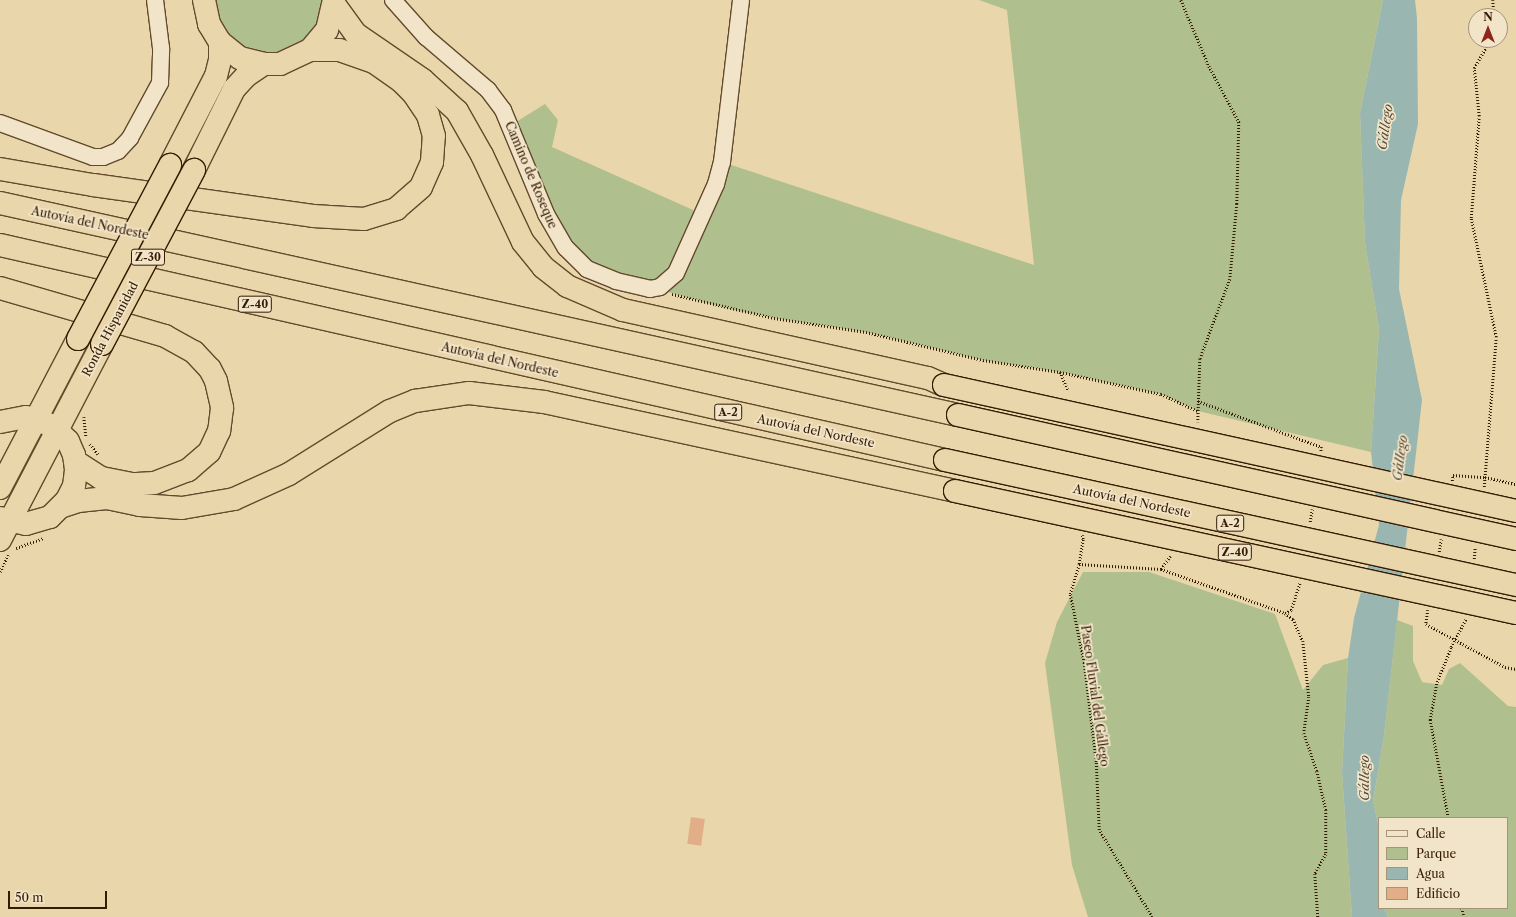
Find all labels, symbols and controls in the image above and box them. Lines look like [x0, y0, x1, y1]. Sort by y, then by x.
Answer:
north arrow [1468, 8, 1508, 48]
text: N [1483, 10, 1493, 24]
water label: Gállego [1374, 103, 1396, 151]
street label: Camino de Roseque [502, 119, 560, 231]
street label: Autovía del Nordeste [30, 204, 150, 242]
road number: Z-30 [130, 248, 166, 266]
street label: Ronda Hispanidad [79, 279, 141, 379]
road number: Z-40 [237, 295, 273, 313]
street label: Autovía del Nordeste [440, 340, 560, 380]
road number: A-2 [714, 403, 742, 421]
street label: Autovía del Nordeste [756, 412, 876, 450]
water label: Gállego [1389, 434, 1411, 482]
street label: Autovía del Nordeste [1072, 482, 1192, 520]
road number: A-2 [1216, 514, 1244, 532]
road number: Z-40 [1217, 543, 1253, 561]
street label: Paseo Fluvial del Gállego [1078, 624, 1112, 768]
water label: Gállego [1356, 755, 1372, 801]
legend [1378, 817, 1508, 909]
text: Calle [1416, 826, 1445, 841]
text: Parque [1416, 846, 1456, 861]
text: Agua [1416, 866, 1445, 881]
scale bar [10, 883, 109, 909]
text: Edificio [1416, 886, 1460, 901]
text: 50 m [15, 890, 44, 905]

